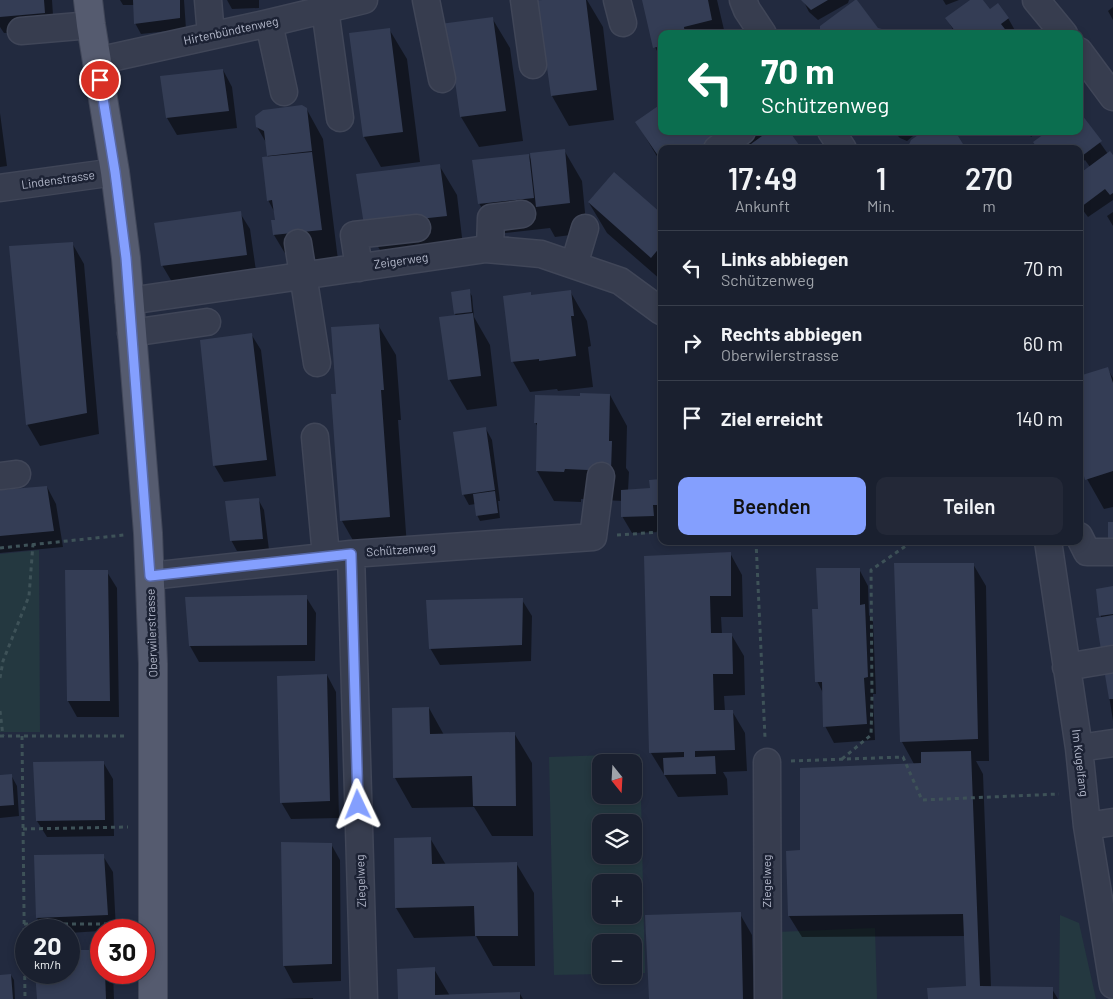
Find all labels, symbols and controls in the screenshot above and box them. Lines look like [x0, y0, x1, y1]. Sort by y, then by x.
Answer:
street label: Hirtenbündtenweg [182, 13, 280, 47]
text: 70 m [761, 49, 835, 91]
icon: left [678, 50, 743, 115]
pin [79, 59, 121, 101]
icon: arrive [86, 66, 114, 94]
text: Schützenweg [761, 91, 889, 117]
text: 17:49 [728, 160, 797, 196]
text: 1 [876, 160, 886, 196]
text: 270 [965, 160, 1013, 196]
street label: Lindenstrasse [20, 167, 95, 191]
text: Ankunft [735, 196, 790, 215]
text: Min. [867, 196, 895, 215]
text: m [982, 196, 996, 215]
text: Links abbiegen [721, 247, 848, 270]
street label: Zeigerweg [373, 249, 429, 271]
icon: left [678, 254, 706, 282]
text: 70 m [1024, 257, 1063, 280]
text: Schützenweg [721, 270, 814, 289]
text: Rechts abbiegen [721, 322, 862, 345]
icon: right [678, 329, 706, 357]
text: 60 m [1023, 332, 1063, 355]
text: Oberwilerstrasse [721, 345, 839, 364]
icon: arrive [678, 404, 706, 432]
text: Ziel erreicht [721, 407, 823, 430]
text: 140 m [1016, 407, 1063, 430]
button: Beenden [678, 477, 866, 535]
button: Teilen [876, 477, 1063, 535]
street label: Schützenweg [366, 540, 436, 558]
street label: Oberwilerstrasse [142, 589, 160, 678]
street label: Im Kugelfang [1070, 728, 1092, 797]
north arrow [592, 754, 642, 804]
map controls [592, 754, 642, 984]
position arrow [331, 778, 383, 830]
button: layers [592, 814, 642, 864]
street label: Ziegelweg [352, 854, 368, 908]
street label: Ziegelweg [759, 855, 773, 907]
button: + [592, 874, 642, 924]
speed limit sign: 30 [90, 919, 155, 984]
text: 20 [33, 930, 62, 960]
button: − [592, 934, 642, 984]
text: km/h [34, 957, 61, 971]

